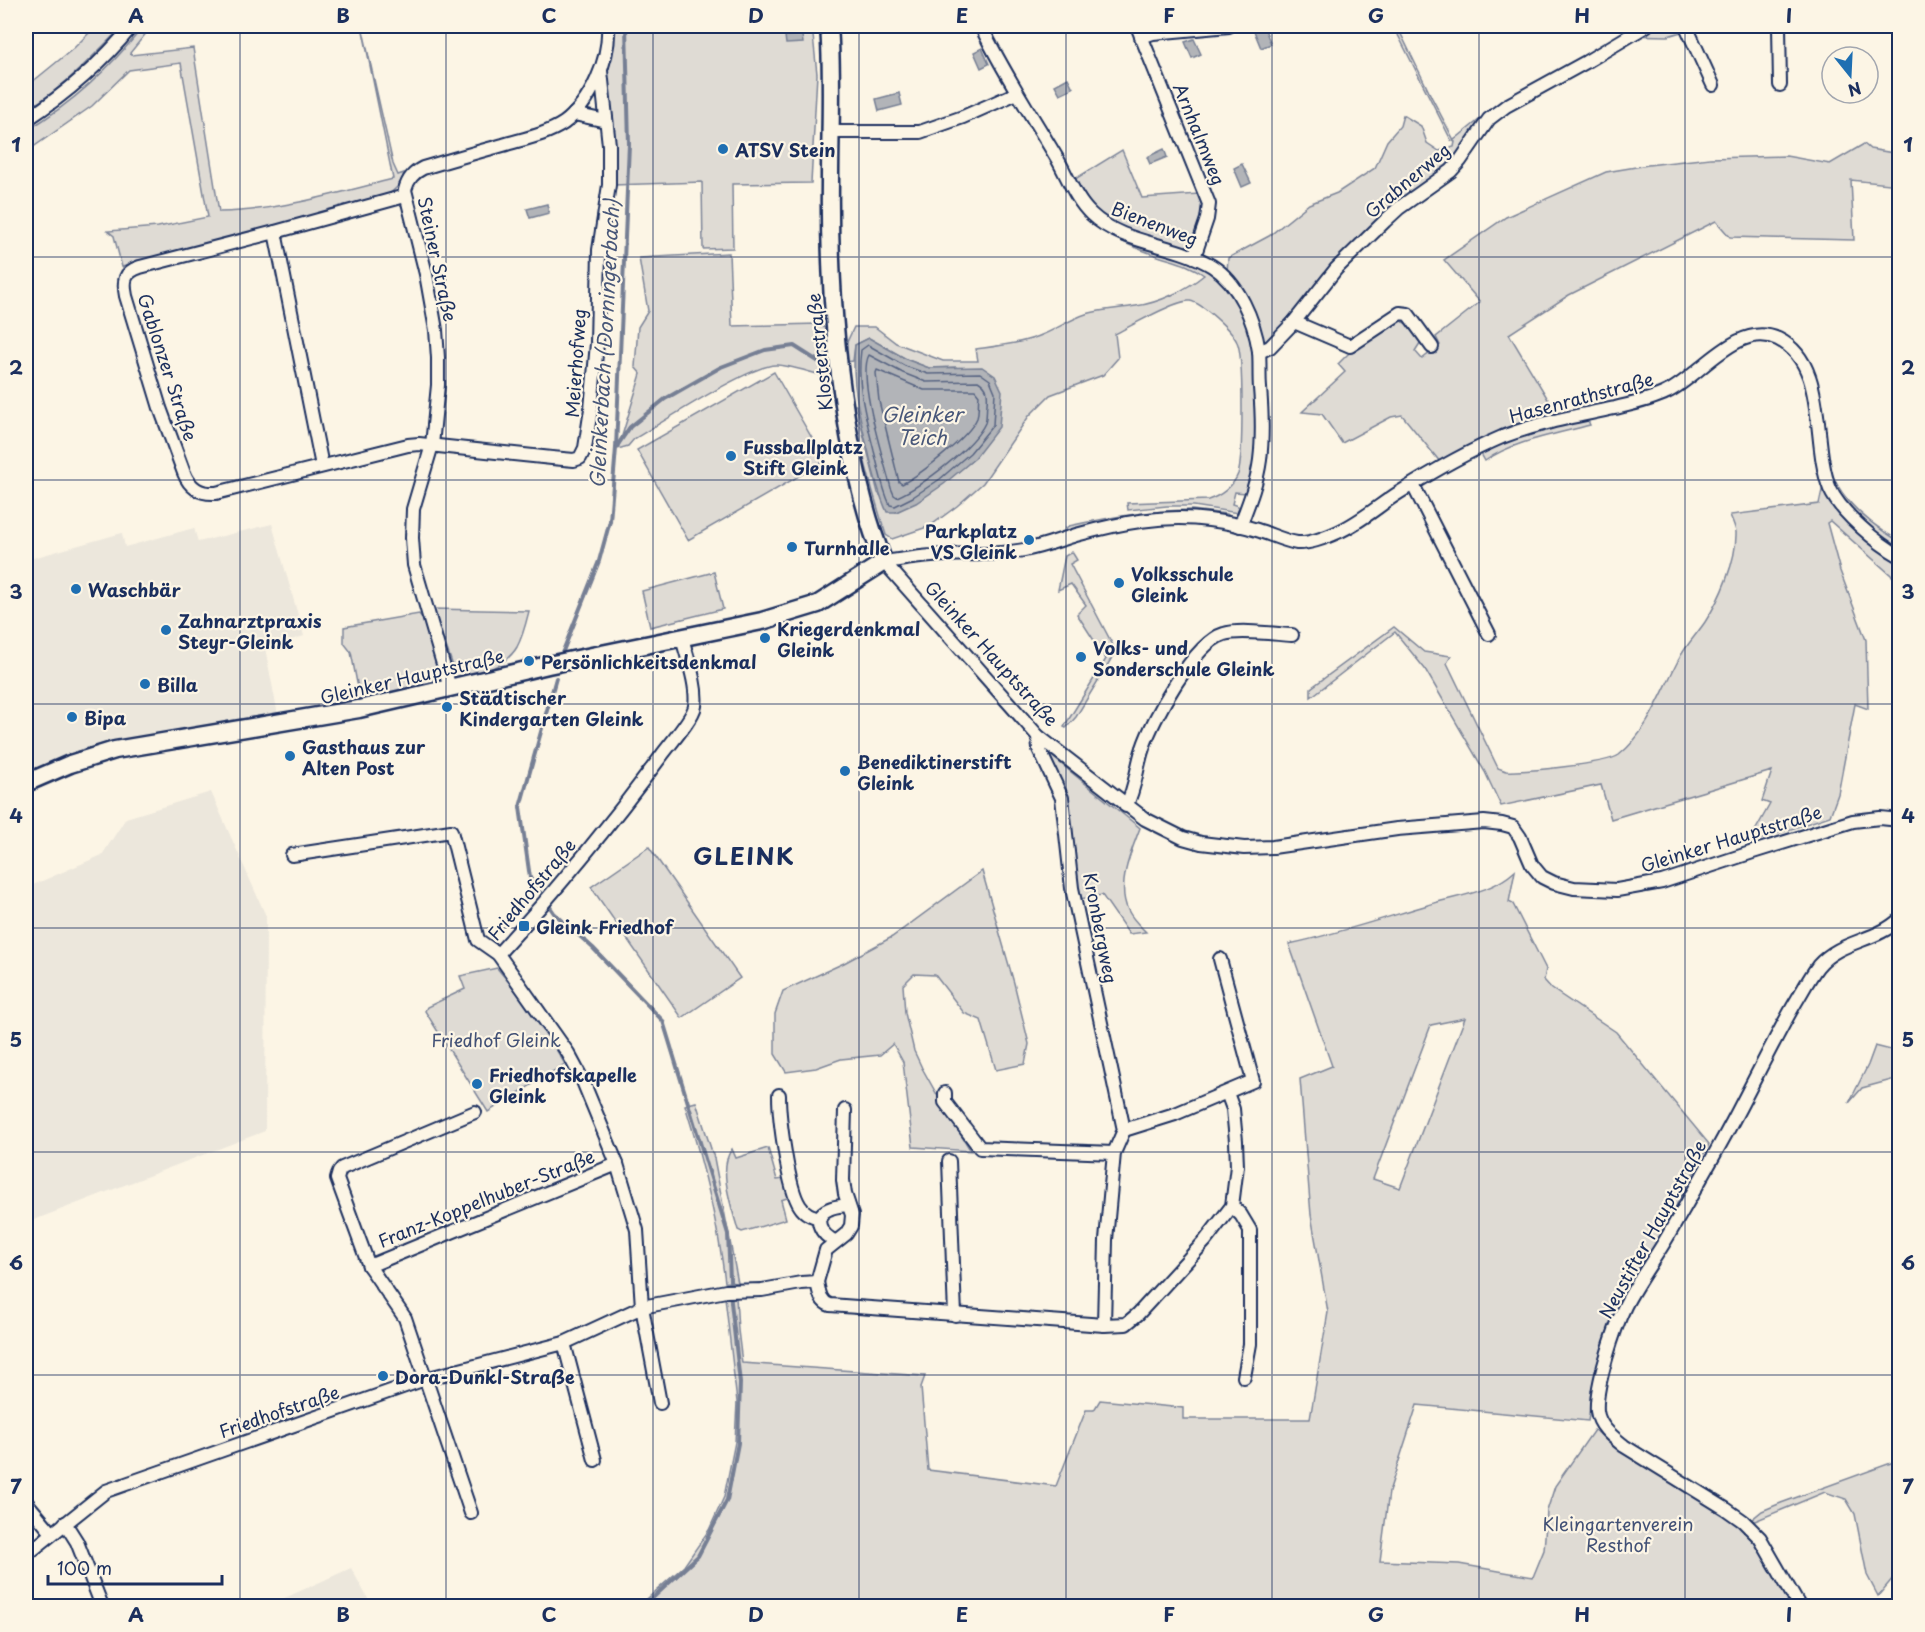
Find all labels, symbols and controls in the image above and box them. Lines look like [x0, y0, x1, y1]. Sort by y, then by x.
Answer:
text: A [128, 0, 144, 30]
text: B [336, 0, 350, 30]
text: C [541, 0, 557, 30]
text: D [748, 0, 764, 30]
text: E [956, 0, 968, 30]
text: F [1163, 0, 1175, 30]
text: G [1368, 0, 1384, 30]
text: H [1574, 0, 1590, 30]
text: I [1786, 0, 1792, 30]
north arrow [1820, 45, 1880, 105]
text: N [1845, 77, 1865, 104]
street label: Arnhalmweg [1167, 79, 1233, 189]
text: 1 [11, 129, 21, 159]
text: 1 [1903, 129, 1913, 159]
place label: ATSV Stein [734, 136, 835, 163]
street label: Grabnerweg [1358, 136, 1456, 224]
marker: ATSV Stein [716, 142, 730, 156]
street label: Steiner Straße [412, 194, 464, 324]
street label: Bienenweg [1108, 194, 1202, 252]
water label: Gleinkerbach (Dorningerbach) [581, 198, 627, 489]
street label: Gablonzer Straße [131, 290, 205, 444]
street label: Klosterstraße [799, 292, 839, 412]
street label: Meierhofweg [558, 307, 592, 419]
text: 2 [9, 352, 23, 382]
text: 2 [1901, 352, 1915, 382]
street label: Hasenrathstraße [1506, 365, 1656, 429]
water label: Gleinker Teich [881, 399, 965, 452]
place label: Fussballplatz Stift Gleink [743, 433, 863, 481]
marker: Fussballplatz Stift Gleink [724, 449, 738, 463]
place label: Parkplatz VS Gleink [925, 517, 1017, 565]
marker: Parkplatz VS Gleink [1022, 533, 1036, 547]
place label: Turnhalle [804, 534, 890, 561]
marker: Turnhalle [785, 540, 799, 554]
place label: Volksschule Gleink [1131, 560, 1234, 608]
street label: Gleinker Hauptstraße [919, 574, 1065, 732]
text: 3 [9, 576, 23, 606]
place label: Waschbär [88, 576, 181, 603]
marker: Volksschule Gleink [1112, 576, 1126, 590]
text: 3 [1901, 576, 1915, 606]
marker: Waschbär [69, 582, 83, 596]
place label: Zahnarztpraxis Steyr-Gleink [178, 607, 322, 655]
place label: Kriegerdenkmal Gleink [777, 615, 920, 663]
marker: Zahnarztpraxis Steyr-Gleink [159, 623, 173, 637]
marker: Kriegerdenkmal Gleink [758, 631, 772, 645]
place label: Volks- und Sonderschule Gleink [1093, 634, 1275, 682]
street label: Gleinker Hauptstraße [317, 642, 507, 710]
place label: Persönlichkeitsdenkmal [541, 648, 756, 675]
marker: Volks- und Sonderschule Gleink [1074, 650, 1088, 664]
marker: Persönlichkeitsdenkmal [522, 654, 536, 668]
place label: Billa [157, 671, 198, 698]
marker: Billa [138, 677, 152, 691]
place label: Städtischer Kindergarten Gleink [459, 684, 644, 732]
marker: Städtischer Kindergarten Gleink [440, 700, 454, 714]
place label: Bipa [84, 704, 127, 731]
marker: Bipa [65, 710, 79, 724]
place label: Gasthaus zur Alten Post [302, 733, 426, 781]
place label: Benediktinerstift Gleink [857, 748, 1012, 796]
marker: Gasthaus zur Alten Post [283, 749, 297, 763]
marker: Benediktinerstift Gleink [838, 764, 852, 778]
street label: Gleinker Hauptstraße [1637, 798, 1825, 878]
text: 4 [9, 800, 23, 830]
text: 4 [1901, 800, 1915, 830]
street label: Friedhofstraße [480, 832, 582, 946]
district label: GLEINK [693, 837, 795, 873]
street label: Kronbergweg [1077, 870, 1125, 986]
place label: Gleink Friedhof [536, 913, 675, 940]
marker: Gleink Friedhof [517, 919, 531, 933]
text: 5 [10, 1024, 22, 1054]
text: 5 [1902, 1024, 1914, 1054]
park label: Friedhof Gleink [431, 1026, 561, 1053]
place label: Friedhofskapelle Gleink [489, 1061, 637, 1109]
marker: Friedhofskapelle Gleink [470, 1077, 484, 1091]
street label: Neustifter Hauptstraße [1592, 1135, 1712, 1323]
street label: Franz-Koppelhuber-Straße [374, 1142, 598, 1254]
text: 6 [9, 1247, 23, 1277]
text: 6 [1901, 1247, 1915, 1277]
place label: Dora-Dunkl-Straße [395, 1363, 575, 1390]
marker: Dora-Dunkl-Straße [376, 1369, 390, 1383]
street label: Friedhofstraße [215, 1378, 343, 1444]
text: 7 [10, 1471, 22, 1501]
text: 7 [1902, 1471, 1914, 1501]
park label: Kleingartenverein Resthof [1542, 1510, 1694, 1558]
scale bar [48, 1548, 222, 1586]
text: 100 m [57, 1554, 112, 1581]
text: A [128, 1599, 144, 1629]
text: B [336, 1599, 350, 1629]
text: C [541, 1599, 557, 1629]
text: D [748, 1599, 764, 1629]
text: E [956, 1599, 968, 1629]
text: F [1163, 1599, 1175, 1629]
text: G [1368, 1599, 1384, 1629]
text: H [1574, 1599, 1590, 1629]
text: I [1786, 1599, 1792, 1629]

